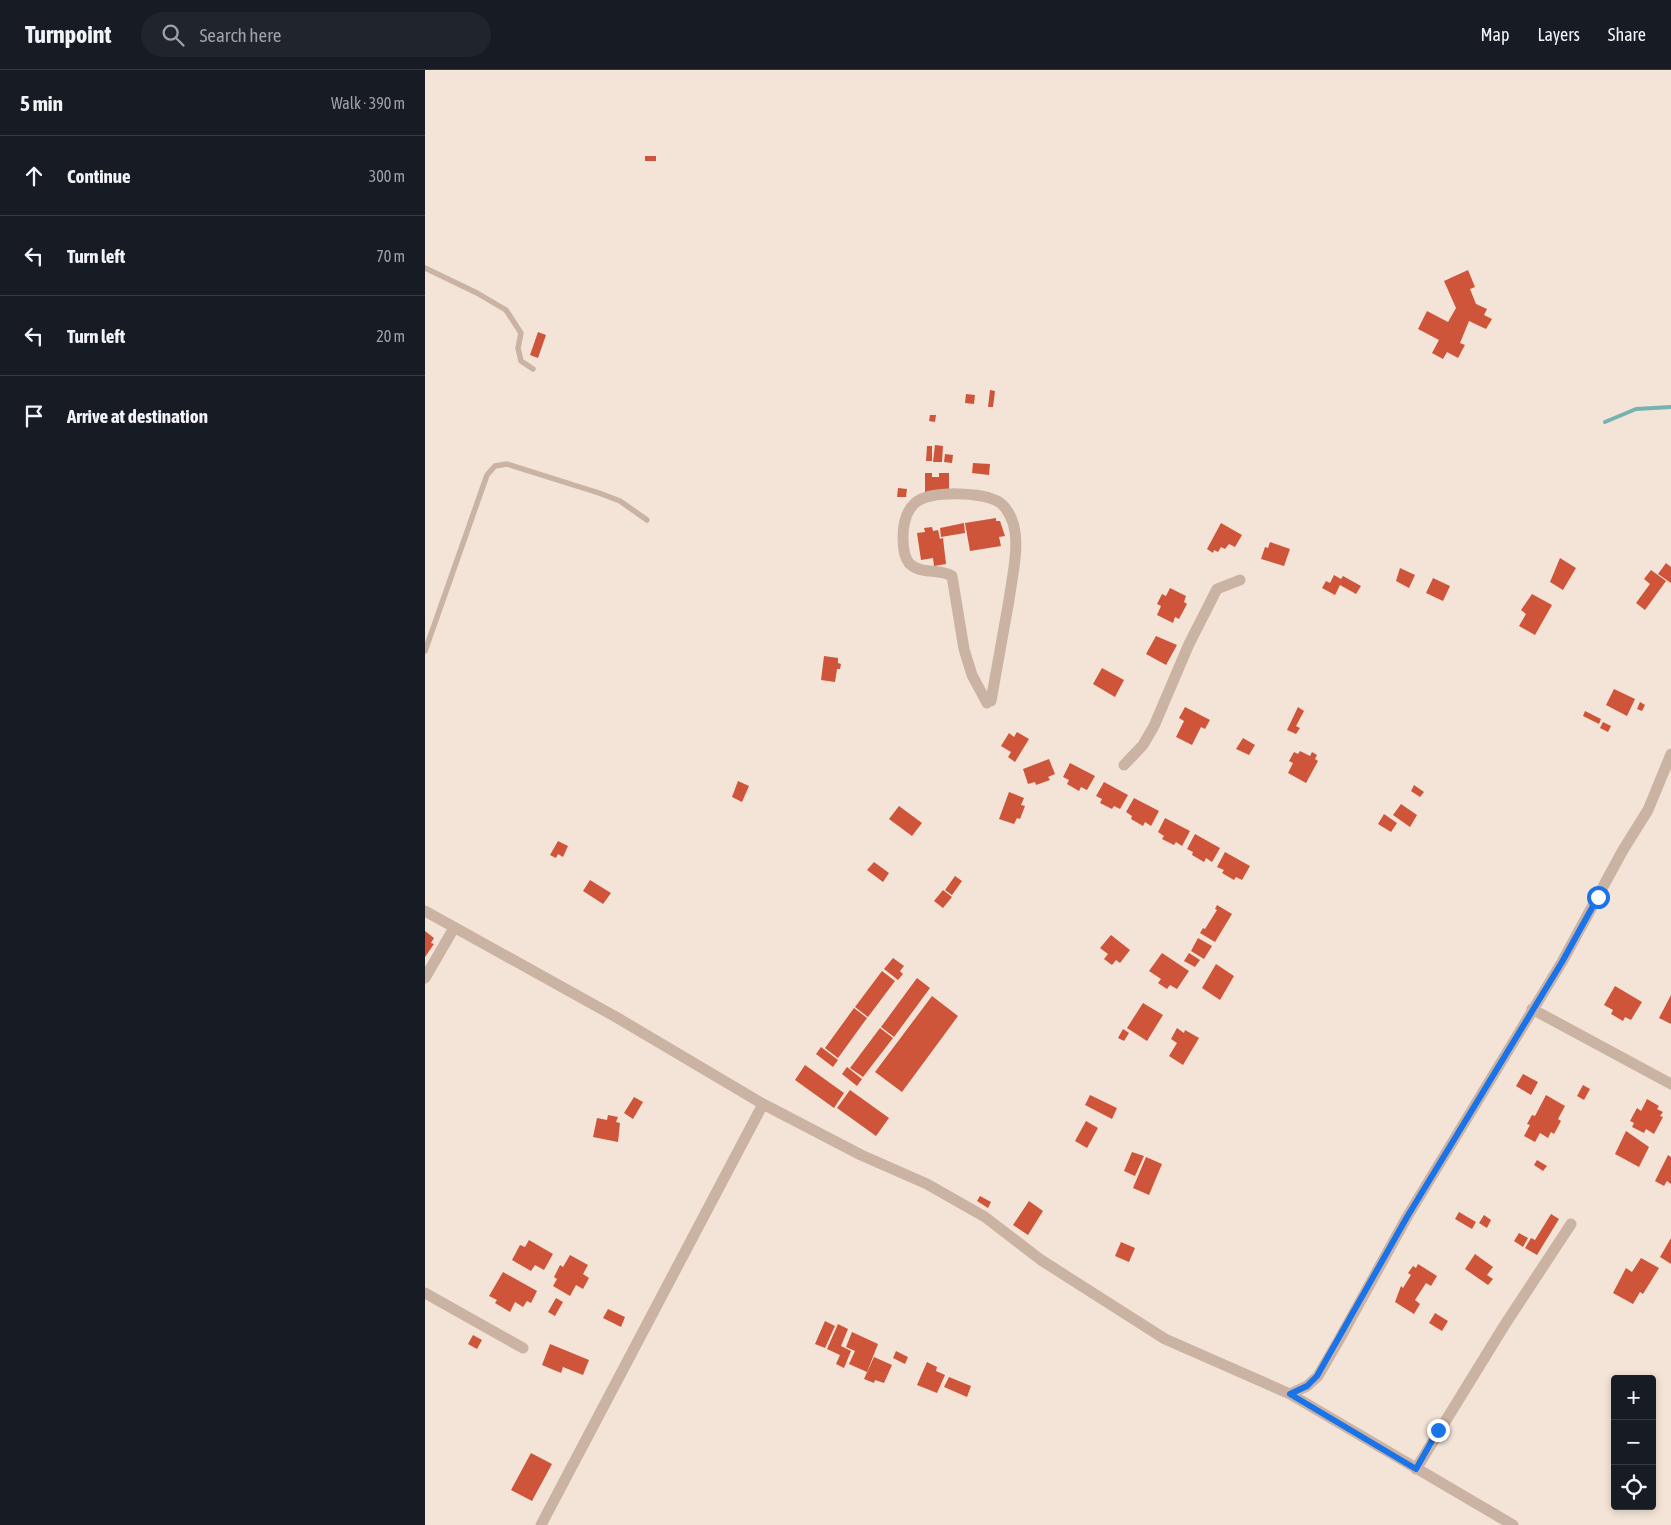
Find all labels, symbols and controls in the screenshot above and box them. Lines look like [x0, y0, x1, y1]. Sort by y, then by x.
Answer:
search box [141, 12, 491, 57]
text: Turnpoint [25, 21, 111, 48]
icon: search [159, 21, 187, 49]
text: Search here [199, 24, 281, 46]
text: Map [1480, 24, 1509, 45]
text: Layers [1537, 24, 1580, 45]
text: Share [1608, 24, 1646, 45]
text: 5 min [20, 91, 63, 115]
text: Walk · 390 m [331, 94, 405, 112]
icon: ahead [20, 162, 48, 190]
text: Continue [67, 165, 131, 187]
text: 300 m [369, 167, 405, 185]
icon: left [20, 242, 48, 270]
text: Turn left [67, 245, 125, 267]
text: 70 m [376, 247, 405, 265]
icon: left [20, 322, 48, 350]
text: Turn left [67, 325, 125, 347]
text: 20 m [376, 327, 405, 345]
icon: arrive [20, 402, 48, 430]
text: Arrive at destination [67, 405, 208, 427]
route start [1587, 886, 1610, 909]
map controls [1611, 1375, 1656, 1510]
button: + [1611, 1375, 1656, 1420]
route end [1427, 1419, 1450, 1442]
button: − [1611, 1420, 1656, 1465]
button: locate [1611, 1465, 1656, 1510]

